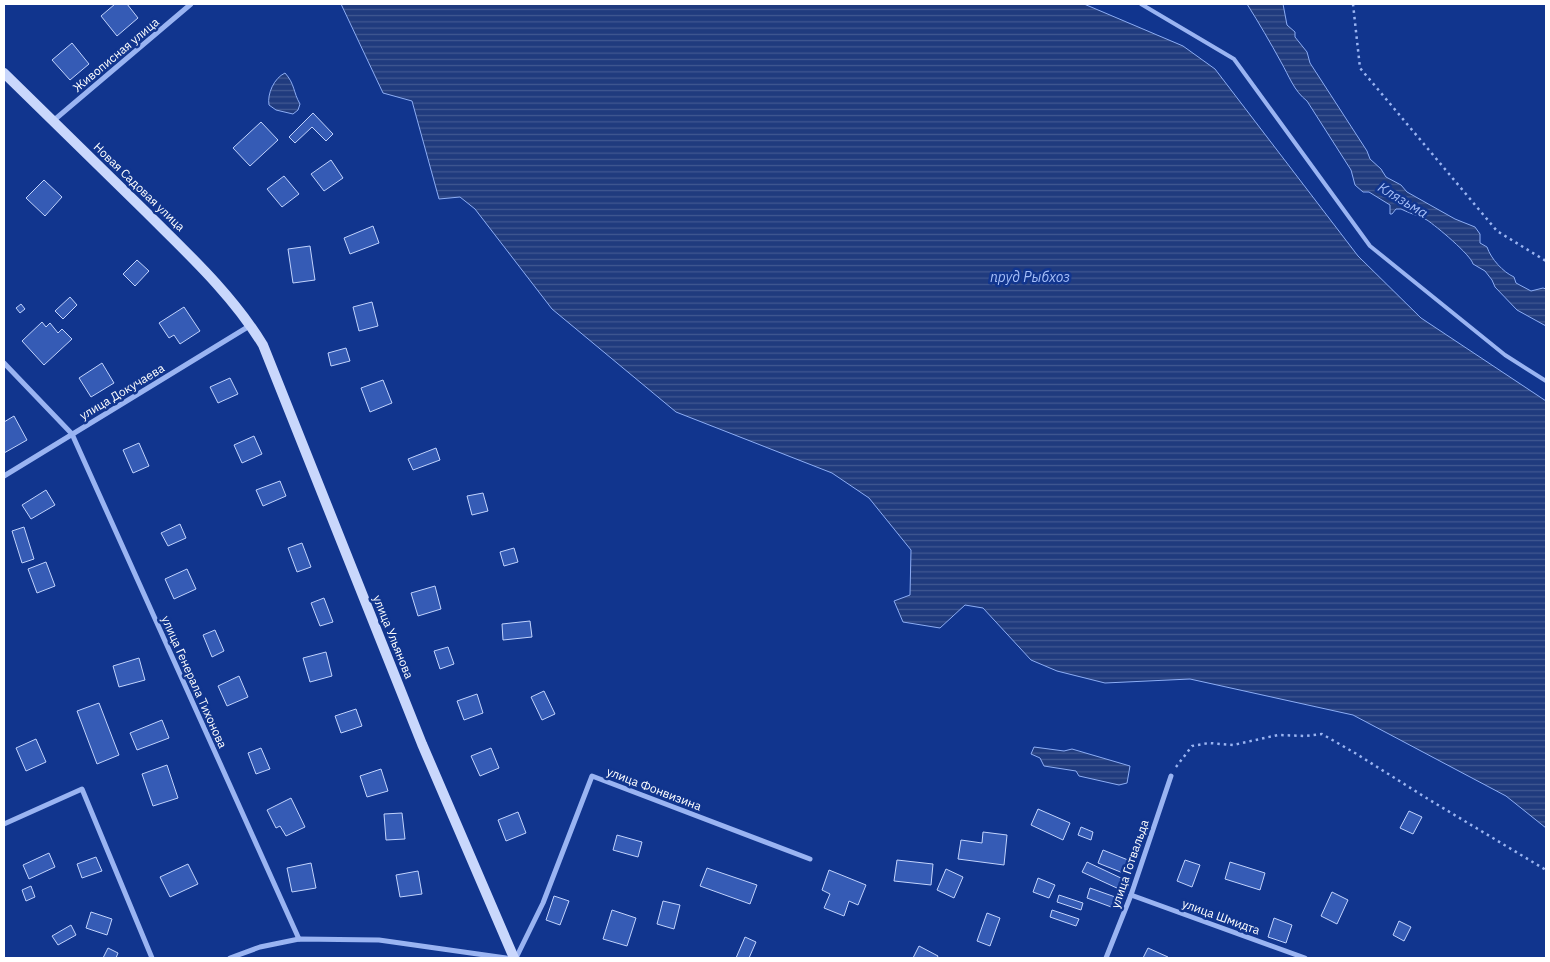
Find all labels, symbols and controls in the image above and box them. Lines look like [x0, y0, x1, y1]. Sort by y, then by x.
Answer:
street label: Живописная улица [69, 14, 162, 95]
street label: Новая Садовая улица [91, 139, 189, 234]
water label: Клязьма [1375, 178, 1431, 222]
water label: пруд Рыбхоз [990, 268, 1070, 286]
street label: улица Докучаева [77, 360, 167, 423]
street label: улица Ульянова [370, 593, 417, 681]
street label: улица Генерала Тихонова [158, 613, 231, 751]
street label: улица Фонвизина [605, 764, 704, 814]
street label: улица Готвальда [1107, 817, 1152, 910]
street label: улица Шмидта [1180, 896, 1263, 938]

